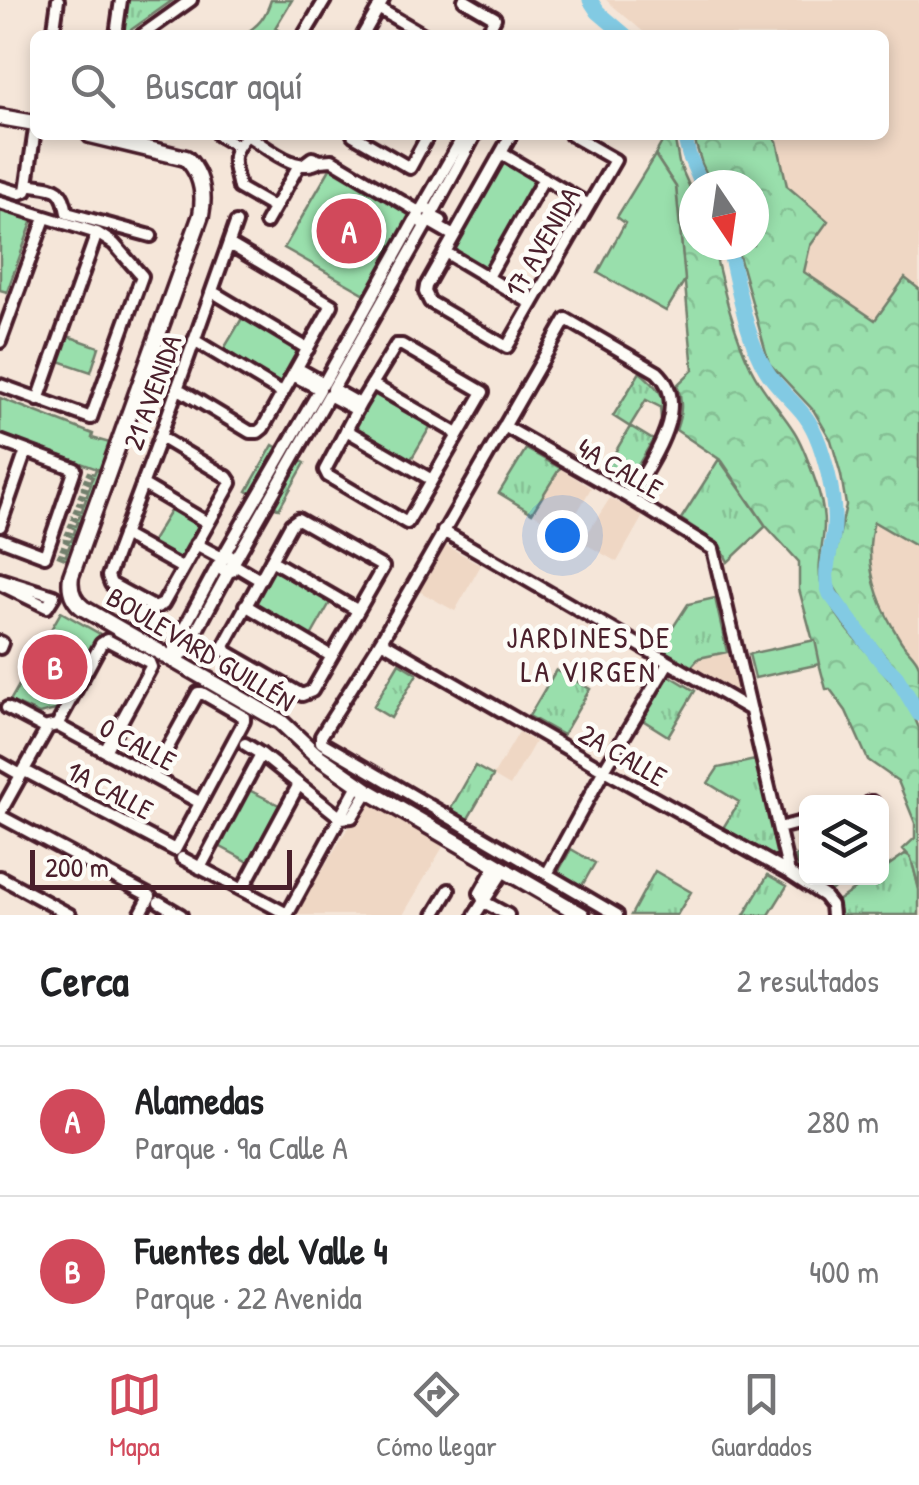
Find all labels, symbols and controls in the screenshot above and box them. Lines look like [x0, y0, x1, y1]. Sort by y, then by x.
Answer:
search box [30, 30, 889, 140]
icon: search [65, 58, 120, 113]
text: Buscar aquí [145, 59, 303, 111]
north arrow [679, 170, 769, 260]
street label: 17 AVENIDA [495, 180, 589, 304]
pin: A [316, 194, 382, 268]
street label: 21 AVENIDA [114, 329, 190, 455]
street label: 4A CALLE [570, 428, 670, 508]
your location [537, 510, 588, 561]
street label: BOULEVARD GUILLÉN [100, 578, 302, 720]
district label: JARDINES DE LA VIRGEN [506, 617, 672, 691]
pin: B [22, 630, 88, 704]
street label: 0 CALLE [93, 708, 183, 780]
street label: 2A CALLE [572, 715, 674, 795]
street label: 1A CALLE [60, 752, 160, 828]
map controls [799, 795, 889, 885]
button: layers [799, 795, 889, 885]
scale bar [30, 845, 292, 890]
text: 200 m [45, 848, 109, 886]
text: Cerca [40, 952, 129, 1009]
text: 2 resultados [737, 959, 879, 1002]
text: Alamedas [135, 1074, 264, 1126]
text: A [65, 1100, 80, 1143]
text: 280 m [807, 1100, 879, 1143]
text: Parque · 9a Calle A [135, 1126, 348, 1169]
text: Fuentes del Valle 4 [135, 1224, 388, 1276]
text: B [64, 1250, 81, 1293]
text: 400 m [809, 1250, 879, 1293]
text: Parque · 22 Avenida [135, 1276, 362, 1319]
tab: Mapa [107, 1367, 162, 1465]
tab: Cómo llegar [376, 1367, 497, 1465]
tab: Guardados [711, 1367, 812, 1465]

